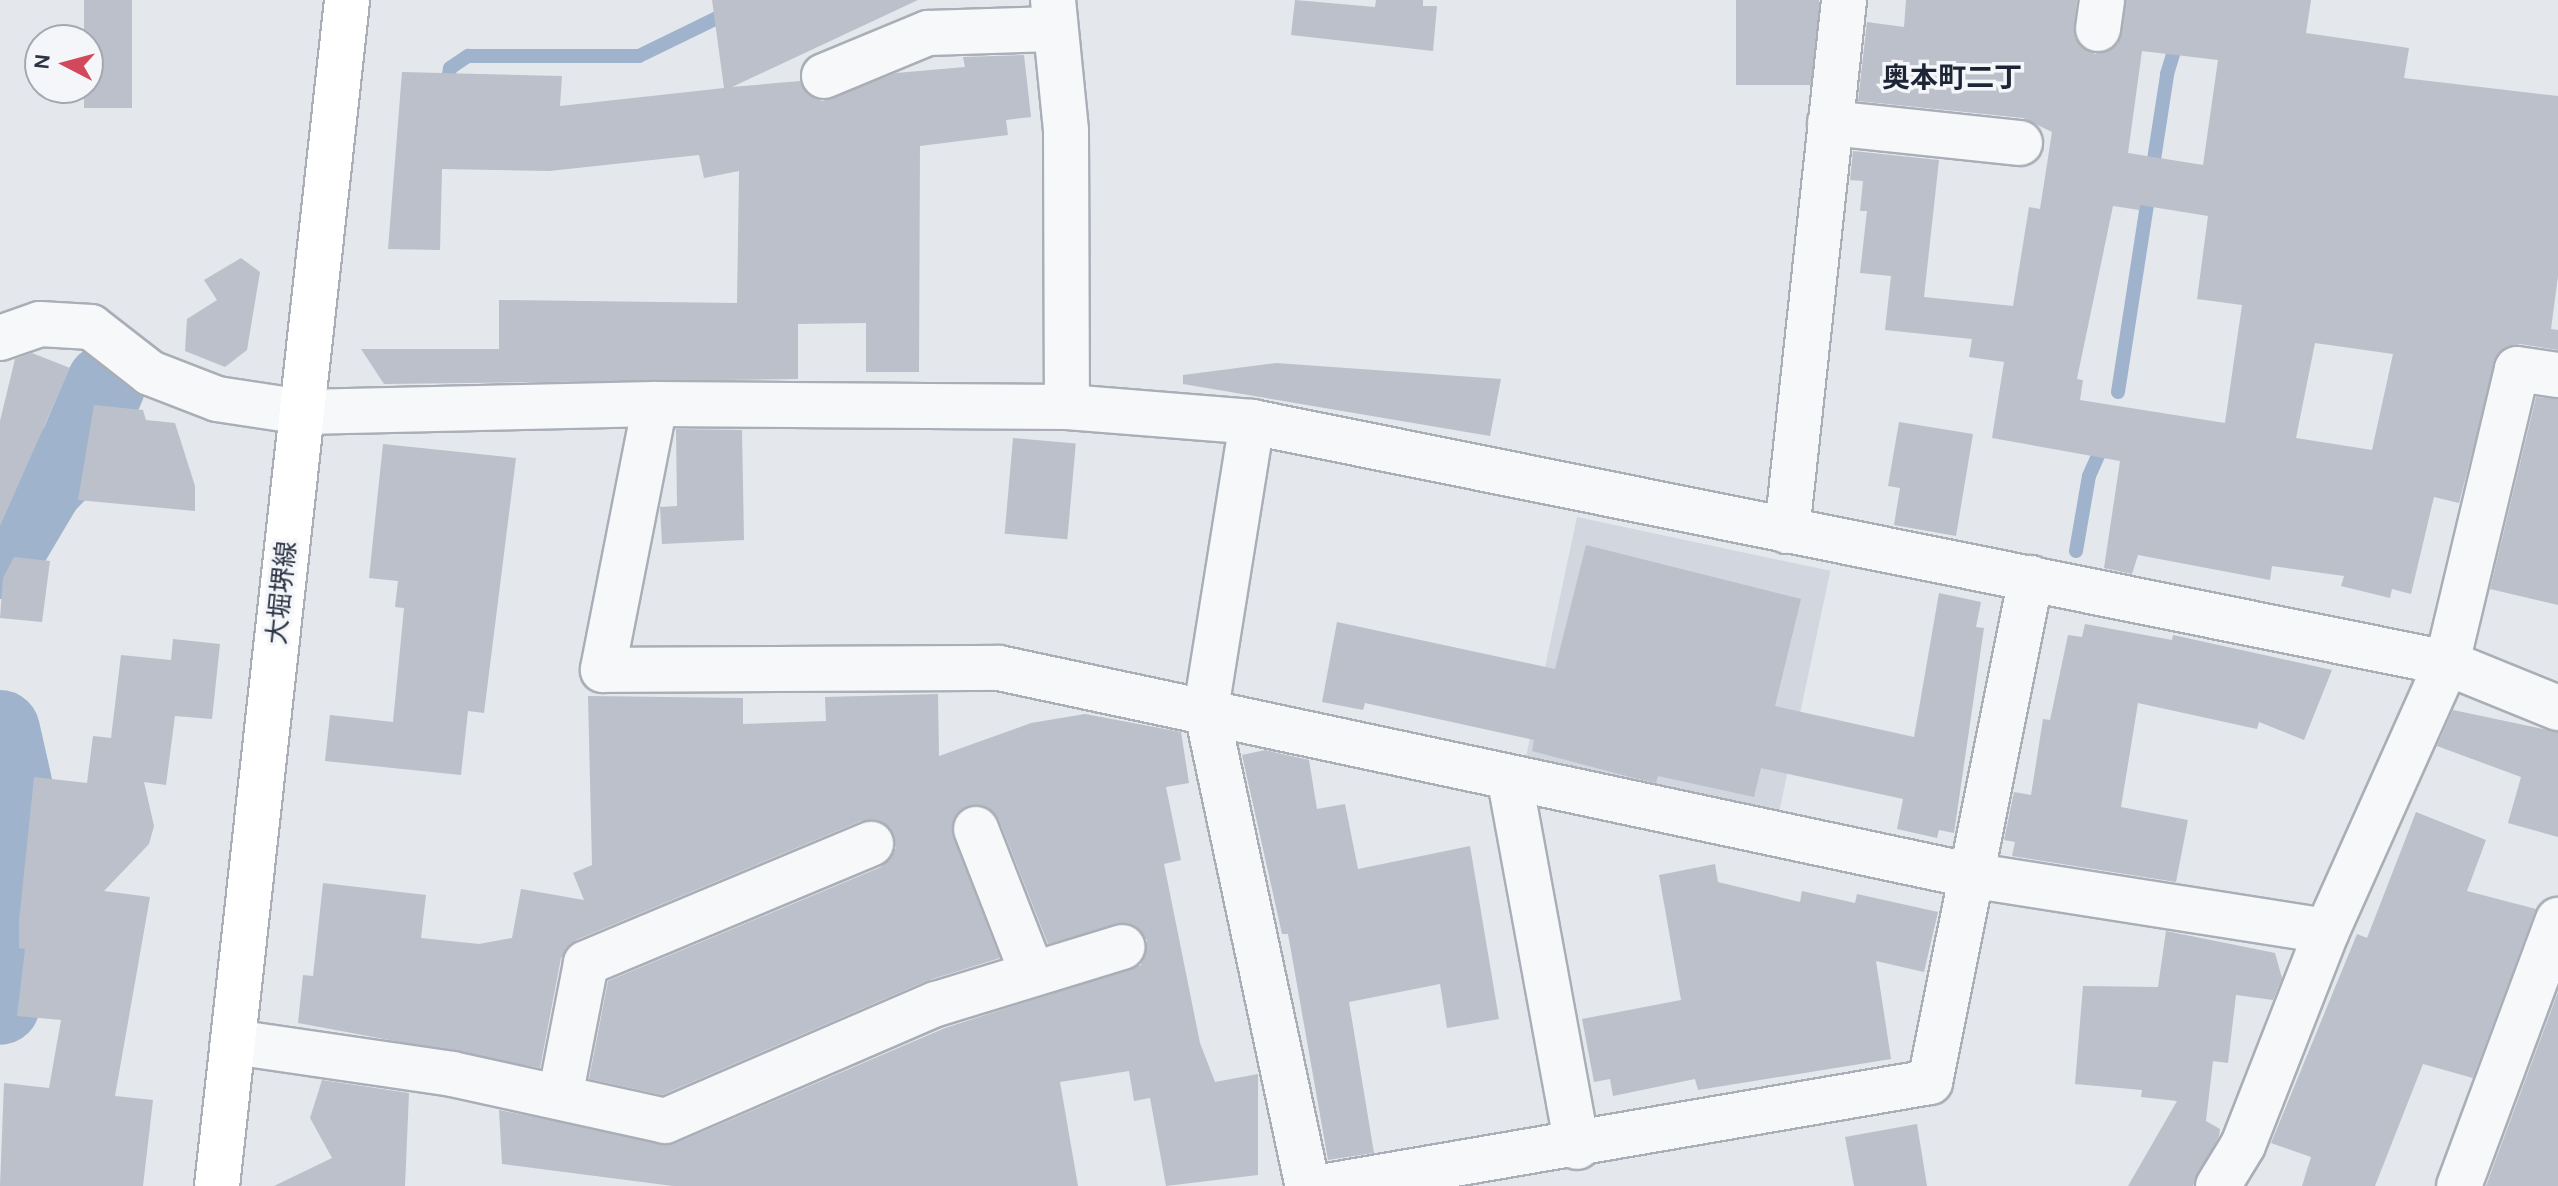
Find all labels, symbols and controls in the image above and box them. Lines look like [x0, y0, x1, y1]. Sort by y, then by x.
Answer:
north arrow [24, 24, 104, 104]
text: N [28, 52, 56, 71]
district label: 奥本町二丁 [1882, 61, 2022, 95]
street label: 大堀堺線 [261, 540, 303, 646]

